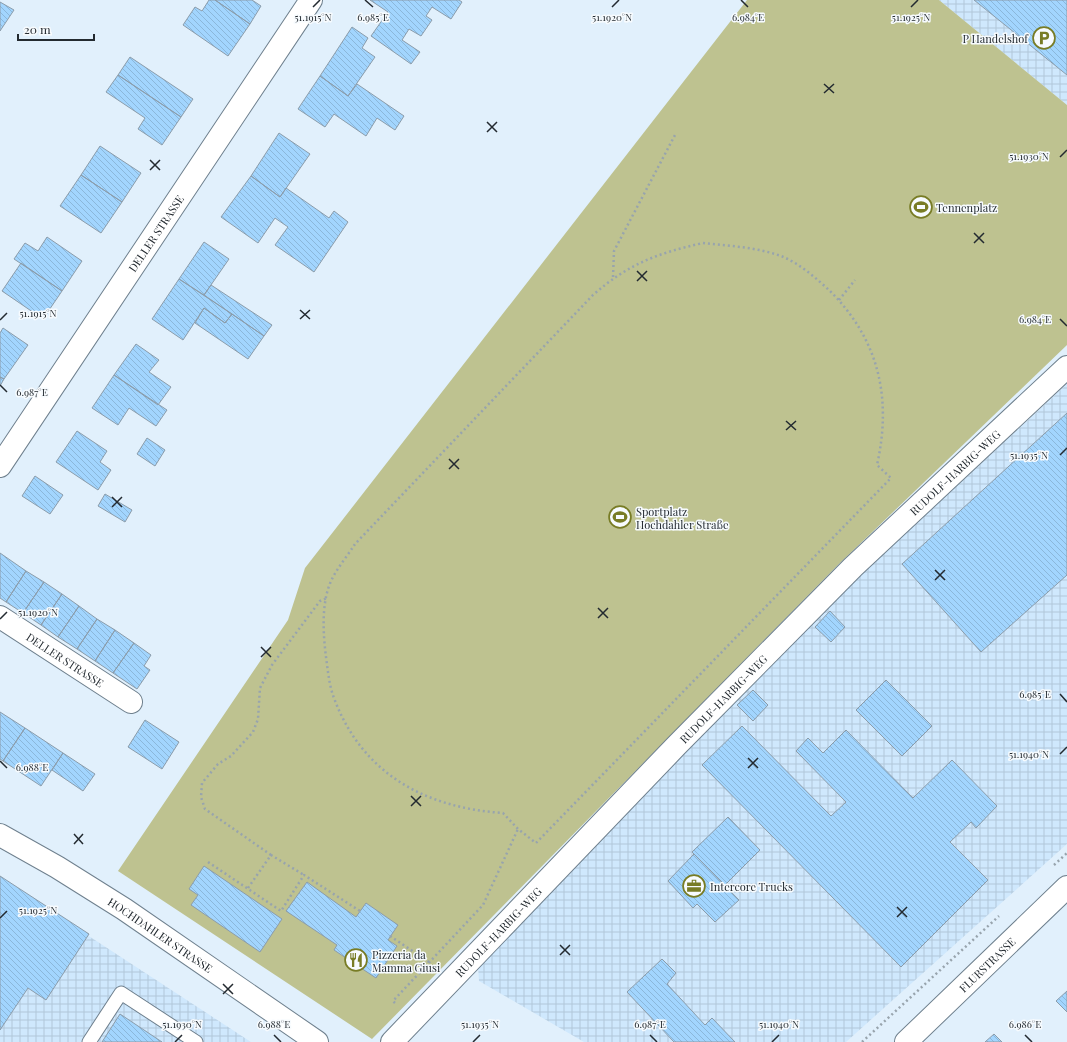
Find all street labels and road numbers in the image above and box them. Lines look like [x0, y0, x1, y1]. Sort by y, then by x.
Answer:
street label: DELLER STRASSE [124, 191, 187, 274]
street label: RUDOLF-HARBIG-WEG [906, 426, 1003, 518]
street label: DELLER STRASSE [24, 629, 107, 690]
street label: RUDOLF-HARBIG-WEG [676, 651, 770, 746]
street label: RUDOLF-HARBIG-WEG [451, 883, 545, 980]
street label: HOCHDAHLER STRASSE [105, 894, 216, 976]
street label: FLURSTRASSE [955, 933, 1018, 995]

